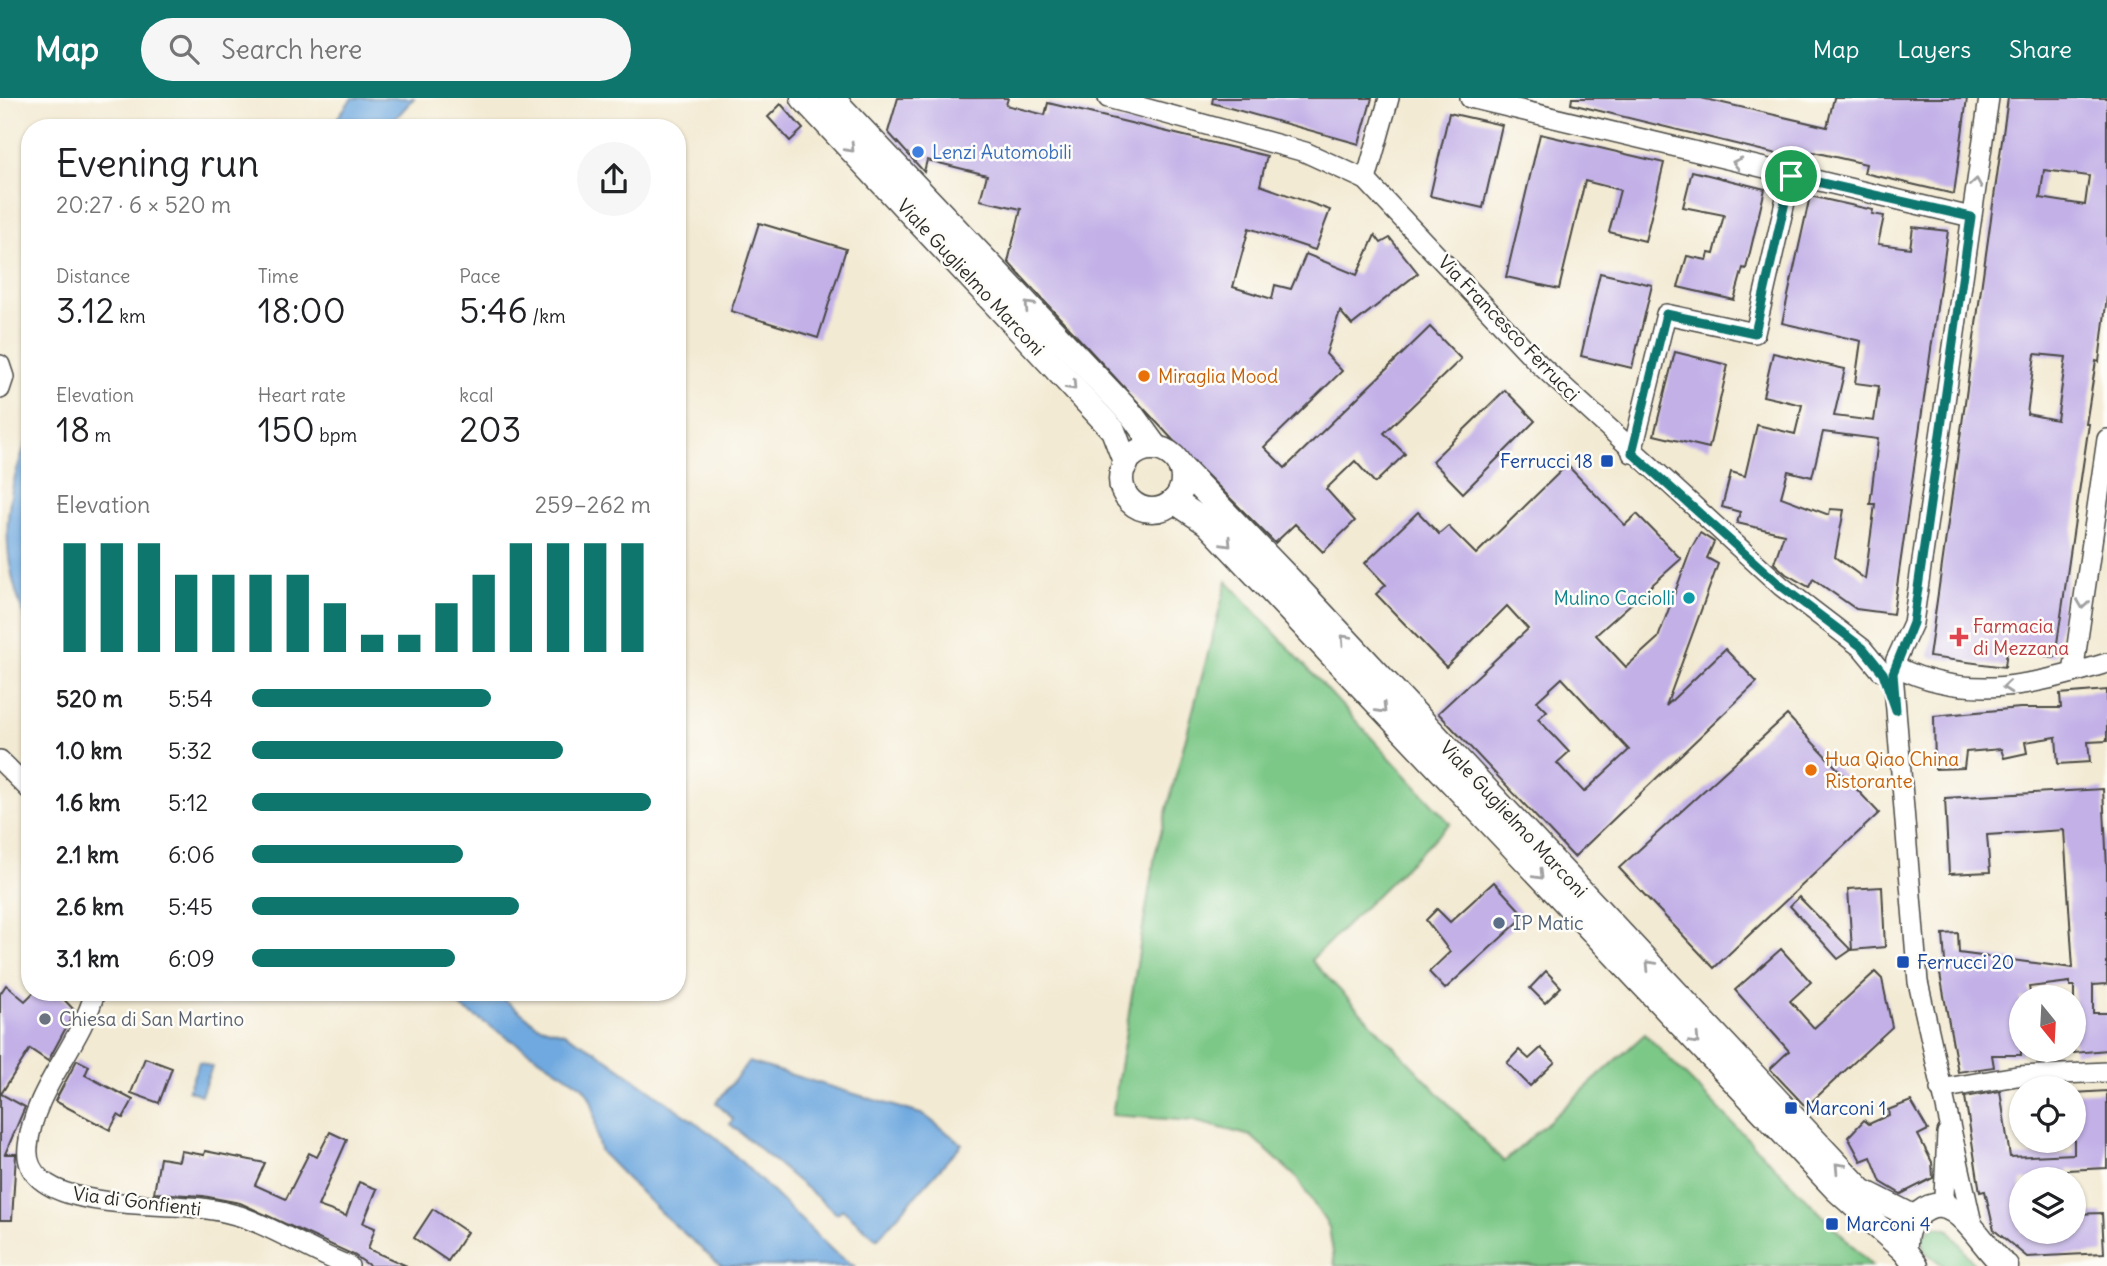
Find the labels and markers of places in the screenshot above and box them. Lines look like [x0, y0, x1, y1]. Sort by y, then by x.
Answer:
place label: Lenzi Automobili [932, 140, 1072, 164]
marker: Lenzi Automobili [910, 144, 926, 160]
pin [1761, 146, 1821, 206]
place label: Miraglia Mood [1158, 364, 1278, 388]
marker: Miraglia Mood [1136, 368, 1152, 384]
place label: Ferrucci 18 [1500, 449, 1593, 473]
marker: Ferrucci 18 [1599, 453, 1615, 469]
place label: Mulino Caciolli [1553, 586, 1675, 610]
marker: Mulino Caciolli [1681, 590, 1697, 606]
place label: Farmacia di Mezzana [1973, 614, 2069, 660]
marker: Farmacia di Mezzana [1951, 629, 1967, 645]
place label: Hua Qiao China Ristorante [1825, 747, 1959, 793]
marker: Hua Qiao China Ristorante [1803, 762, 1819, 778]
place label: IP Matic [1513, 911, 1584, 935]
marker: IP Matic [1491, 915, 1507, 931]
place label: Ferrucci 20 [1917, 950, 2014, 974]
marker: Ferrucci 20 [1895, 954, 1911, 970]
place label: Chiesa di San Martino [59, 1007, 244, 1031]
marker: Chiesa di San Martino [37, 1011, 53, 1027]
place label: Marconi 1 [1805, 1096, 1886, 1120]
marker: Marconi 1 [1783, 1100, 1799, 1116]
place label: Marconi 4 [1846, 1212, 1931, 1236]
marker: Marconi 4 [1824, 1216, 1840, 1232]

